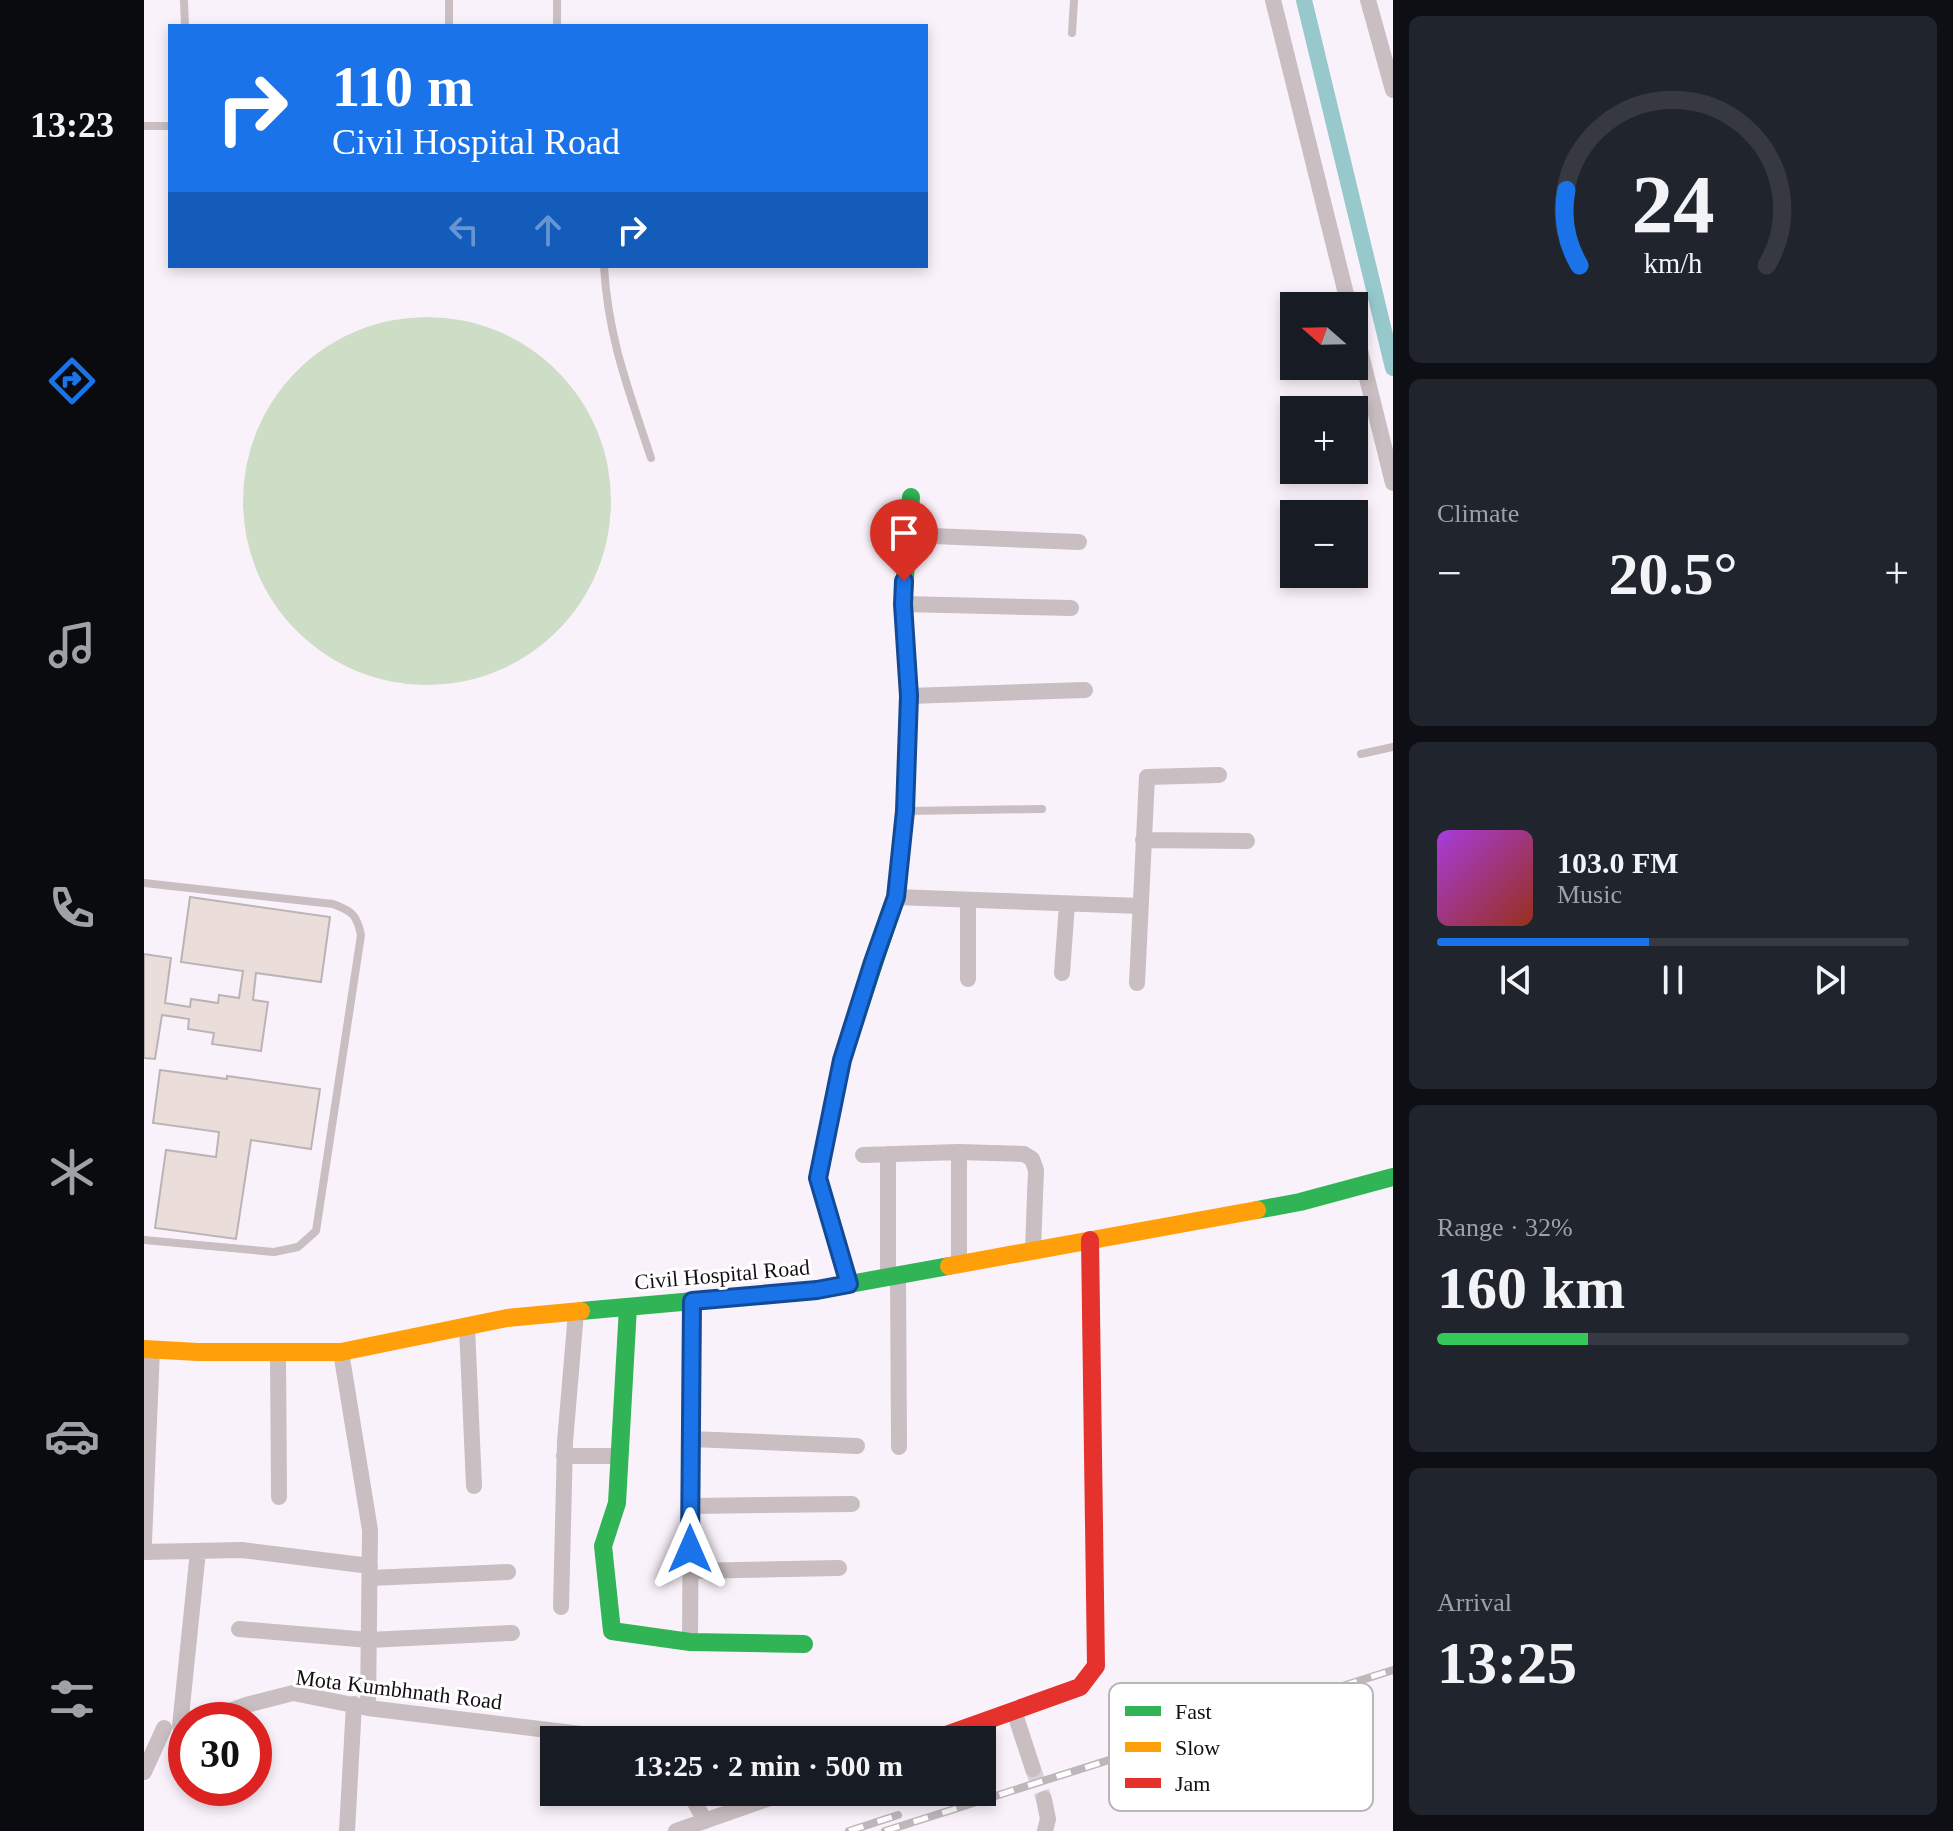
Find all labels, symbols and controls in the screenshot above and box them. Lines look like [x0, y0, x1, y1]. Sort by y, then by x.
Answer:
icon: right [200, 56, 304, 160]
text: 110 m [332, 56, 474, 118]
text: 13:23 [30, 105, 114, 145]
text: Civil Hospital Road [332, 122, 620, 162]
text: 24 [1631, 157, 1715, 249]
icon: left [442, 208, 486, 252]
icon: ahead [526, 208, 570, 252]
icon: right [610, 208, 654, 252]
text: km/h [1644, 248, 1702, 279]
north arrow [1280, 292, 1368, 380]
map controls [1280, 292, 1368, 588]
icon: directions [44, 353, 100, 409]
button: + [1280, 396, 1368, 484]
pin [870, 499, 938, 581]
text: Climate [1437, 499, 1519, 528]
button: − [1280, 500, 1368, 588]
icon: arrive [882, 511, 926, 555]
text: 20.5° [1609, 541, 1738, 607]
text: − [1437, 549, 1462, 598]
text: + [1884, 549, 1909, 598]
icon: music [44, 617, 100, 673]
text: 103.0 FM [1557, 846, 1679, 879]
icon: phone [44, 880, 100, 936]
text: Music [1557, 880, 1622, 909]
icon: previous [1494, 958, 1538, 1002]
icon: pause [1651, 958, 1695, 1002]
icon: next [1808, 958, 1852, 1002]
icon: climate [44, 1144, 100, 1200]
text: Range · 32% [1437, 1213, 1573, 1242]
street label: Civil Hospital Road [633, 1254, 811, 1295]
text: 160 km [1437, 1255, 1625, 1321]
icon: car [44, 1408, 100, 1464]
position arrow [648, 1507, 732, 1591]
text: Arrival [1437, 1588, 1512, 1617]
text: 13:25 [1437, 1630, 1577, 1696]
street label: Mota Kumbhnath Road [294, 1664, 504, 1715]
icon: filters [44, 1671, 100, 1727]
legend [1109, 1683, 1373, 1811]
text: Fast [1175, 1699, 1212, 1724]
speed limit sign: 30 [168, 1702, 272, 1806]
text: Slow [1175, 1735, 1220, 1760]
text: 13:25 · 2 min · 500 m [633, 1749, 903, 1782]
text: Jam [1175, 1771, 1210, 1796]

